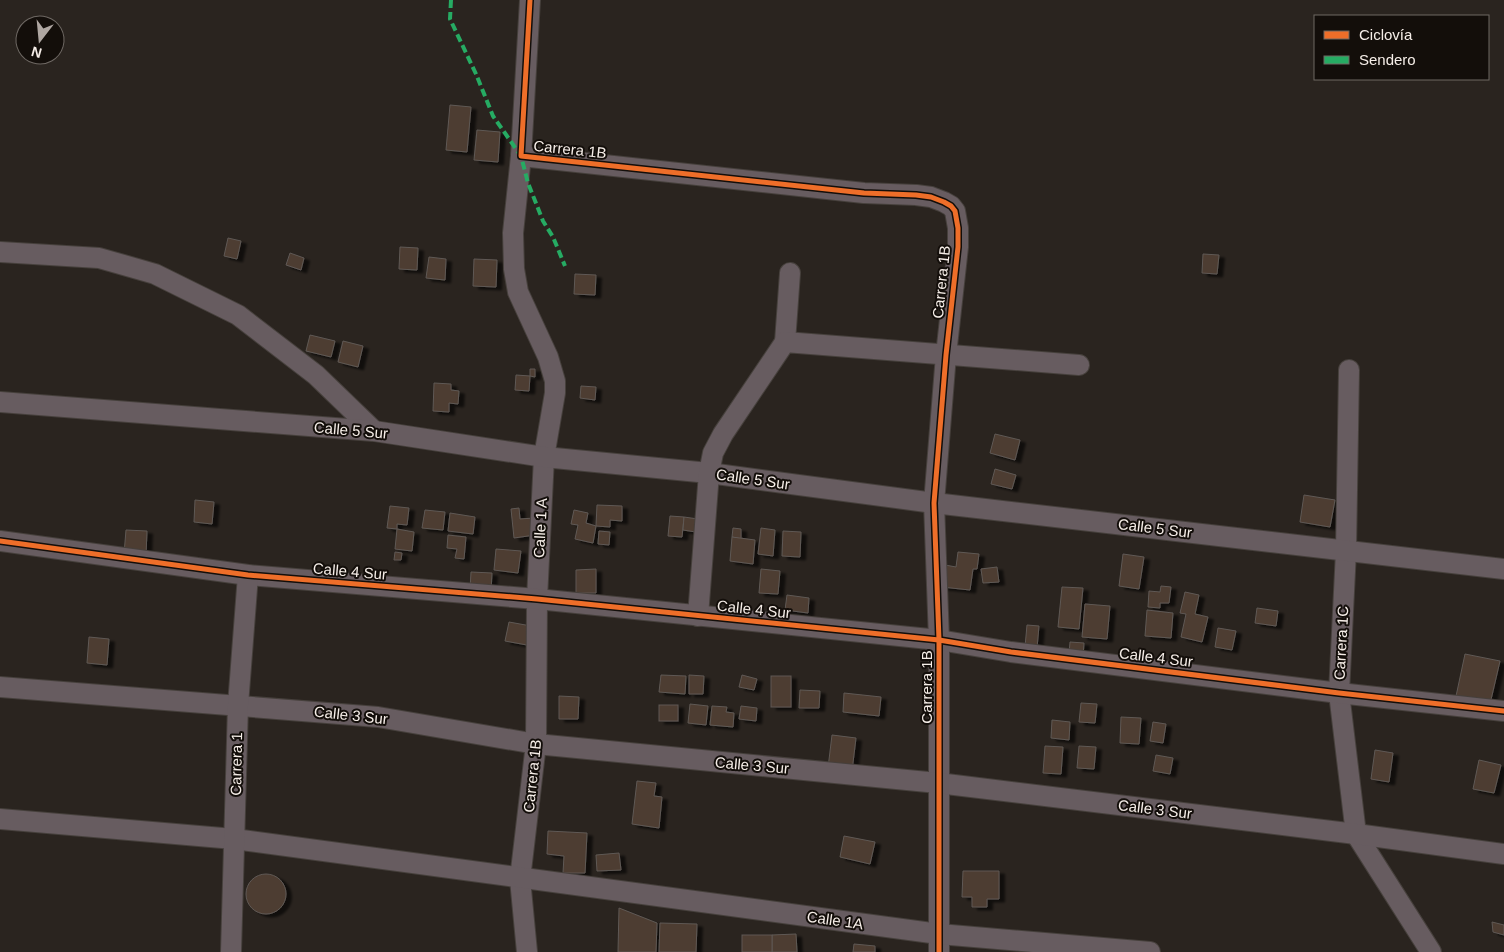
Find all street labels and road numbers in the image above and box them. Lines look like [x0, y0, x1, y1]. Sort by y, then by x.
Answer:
street label: Carrera 1B [533, 137, 607, 161]
street label: Carrera 1B [929, 245, 953, 319]
street label: Calle 5 Sur [313, 418, 389, 442]
street label: Calle 5 Sur [715, 465, 791, 493]
street label: Calle 1 A [530, 498, 550, 558]
street label: Calle 5 Sur [1117, 515, 1193, 541]
street label: Calle 4 Sur [312, 559, 388, 583]
street label: Calle 4 Sur [716, 597, 792, 621]
street label: Carrera 1C [1331, 605, 1351, 680]
street label: Calle 4 Sur [1118, 644, 1194, 670]
street label: Carrera 1B [918, 650, 935, 724]
street label: Calle 3 Sur [313, 703, 389, 727]
street label: Carrera 1 [227, 732, 245, 796]
street label: Carrera 1B [520, 739, 544, 813]
street label: Calle 3 Sur [714, 753, 790, 777]
street label: Calle 3 Sur [1117, 796, 1193, 822]
street label: Calle 1A [806, 908, 864, 932]

